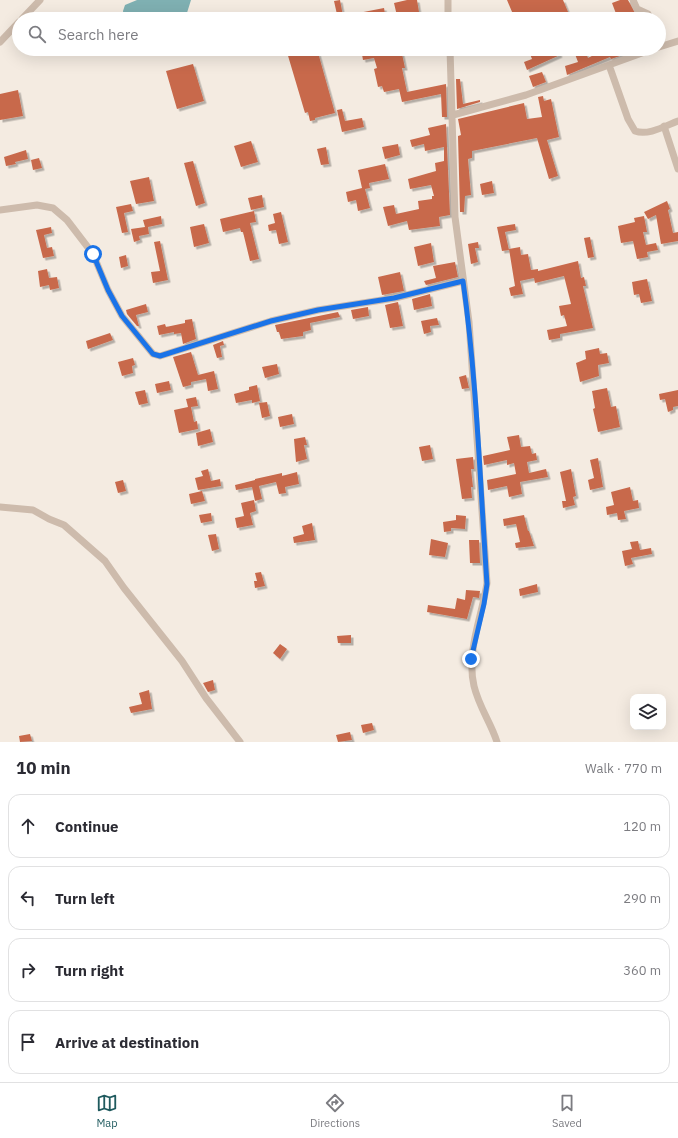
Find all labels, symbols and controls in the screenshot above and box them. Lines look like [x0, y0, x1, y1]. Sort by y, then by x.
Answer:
search box [12, 12, 666, 56]
icon: search [26, 23, 48, 45]
text: Search here [58, 25, 138, 44]
route start [84, 245, 102, 263]
route end [462, 650, 480, 668]
map controls [630, 694, 666, 730]
button: layers [630, 694, 666, 730]
text: 10 min [16, 757, 71, 779]
text: Walk · 770 m [585, 760, 662, 777]
icon: ahead [17, 815, 39, 837]
text: Continue [55, 817, 119, 836]
text: 120 m [623, 818, 661, 835]
icon: left [17, 887, 39, 909]
text: Turn left [55, 889, 115, 908]
text: 290 m [623, 890, 661, 907]
icon: right [17, 959, 39, 981]
text: Turn right [55, 961, 124, 980]
text: 360 m [623, 962, 661, 979]
icon: arrive [17, 1031, 39, 1053]
text: Arrive at destination [55, 1033, 199, 1052]
tab: Map [96, 1092, 118, 1130]
tab: Directions [310, 1092, 360, 1130]
tab: Saved [552, 1092, 582, 1130]

